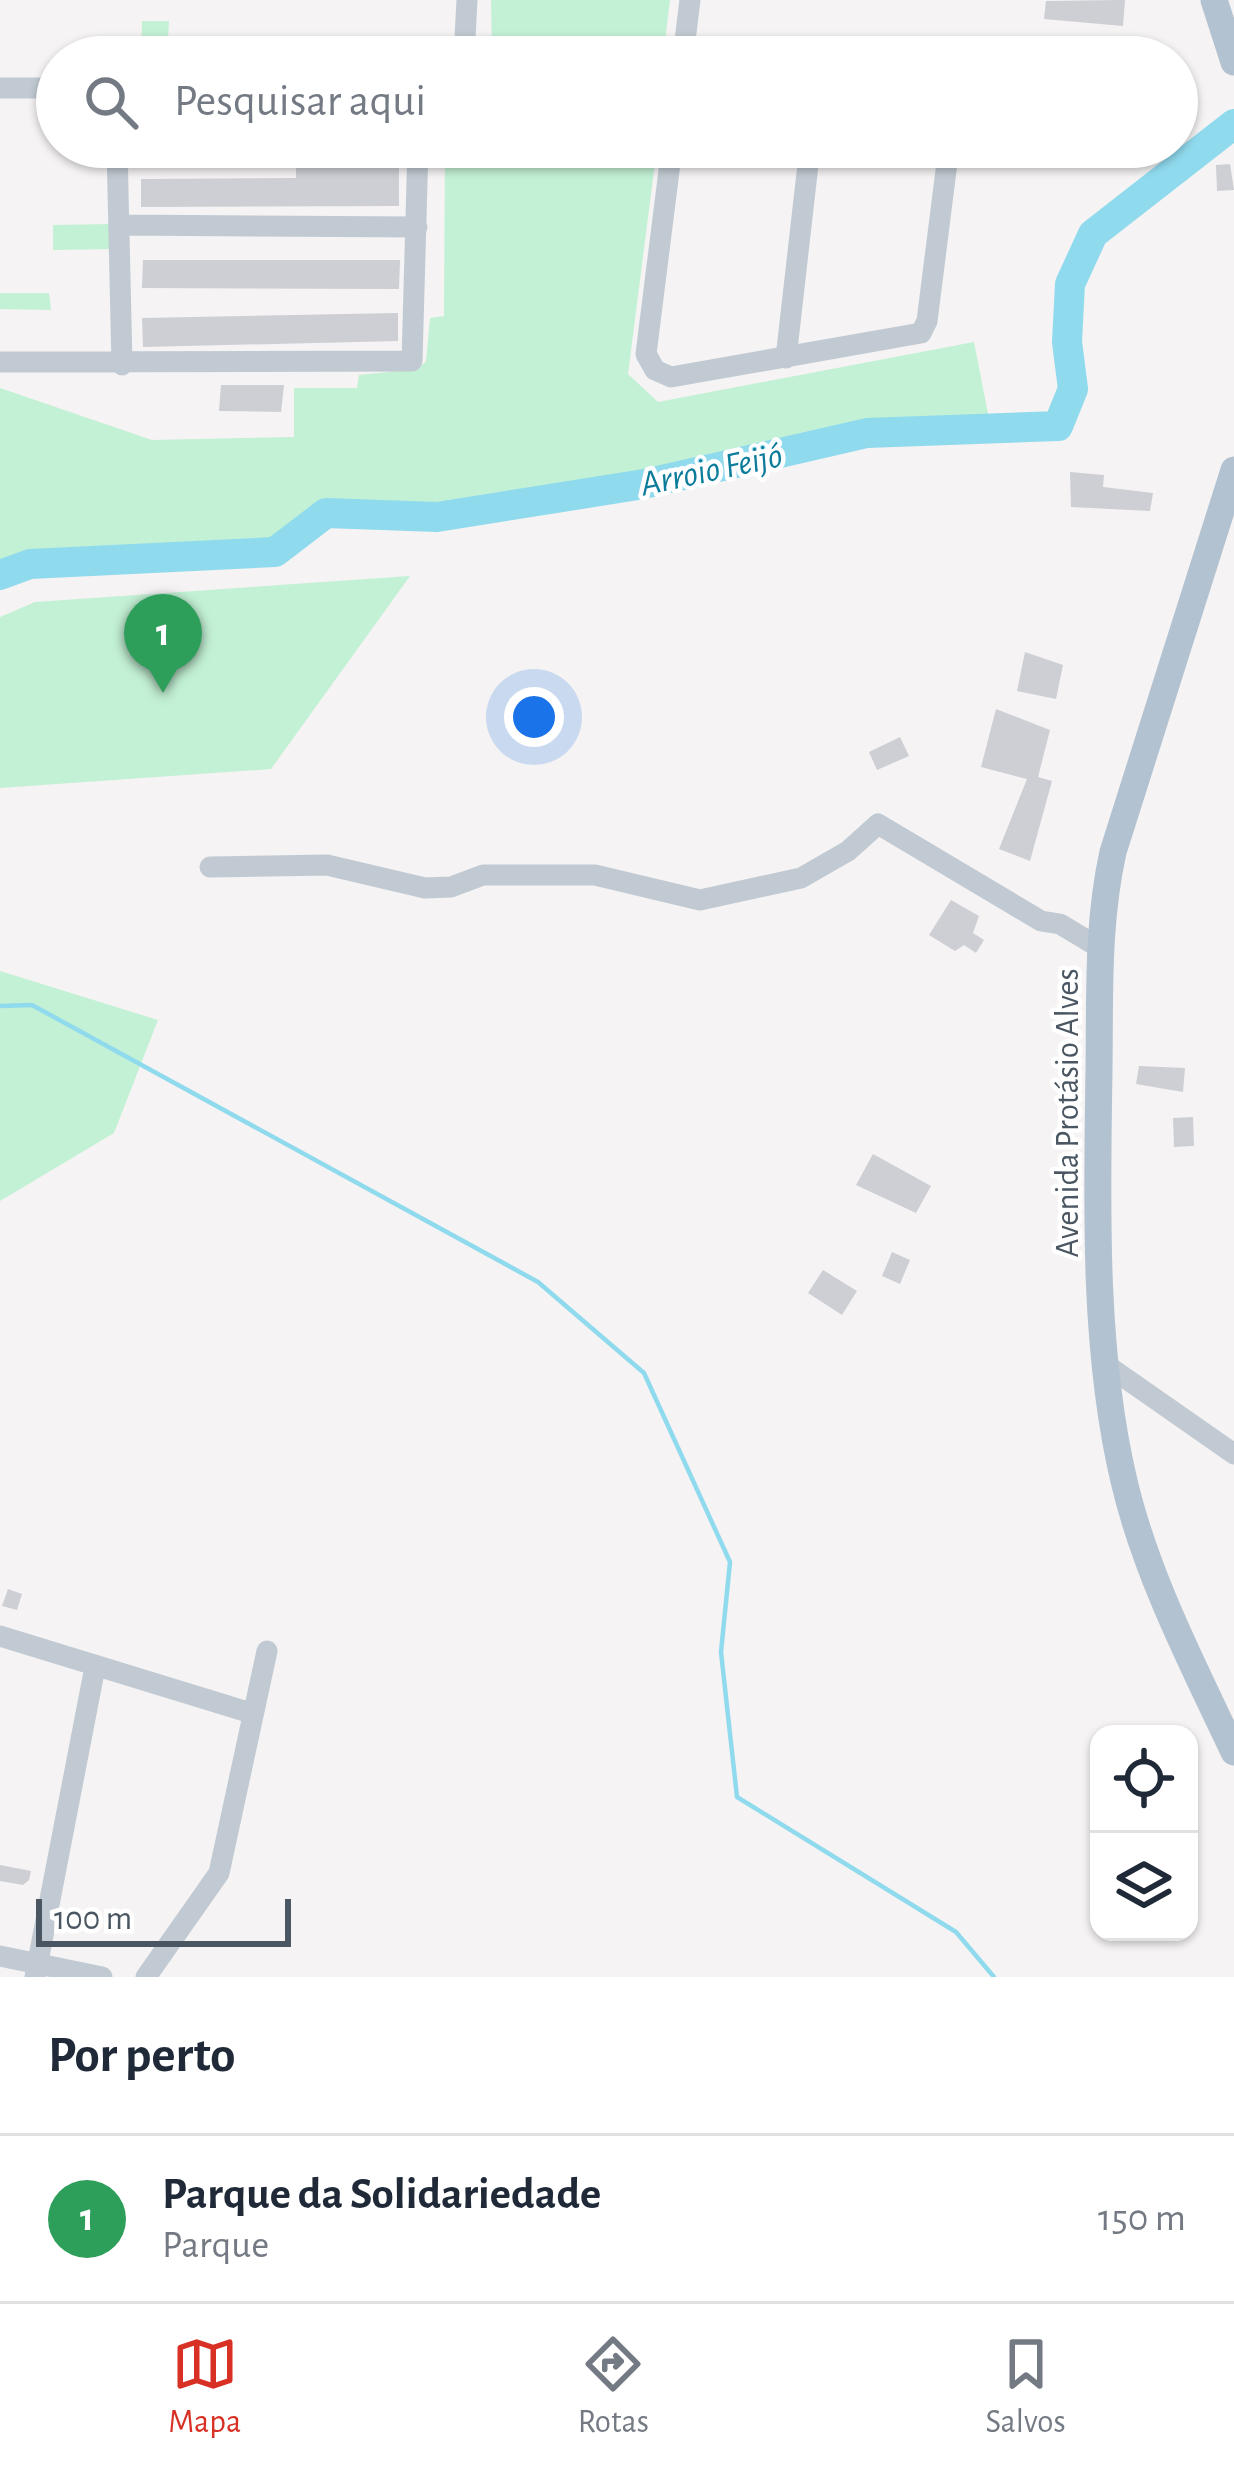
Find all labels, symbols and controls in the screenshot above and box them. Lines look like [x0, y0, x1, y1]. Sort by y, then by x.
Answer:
search box [36, 36, 1198, 168]
icon: search [78, 69, 144, 135]
text: Pesquisar aqui [174, 79, 426, 124]
water label: Arroio Feijó [636, 437, 786, 505]
pin: 1 [124, 594, 202, 693]
your location [504, 687, 564, 747]
street label: Avenida Protásio Alves [1052, 968, 1085, 1258]
map controls [1090, 1725, 1198, 1941]
button: locate [1090, 1725, 1198, 1833]
button: layers [1090, 1833, 1198, 1941]
scale bar [36, 1893, 291, 1946]
text: 100 m [54, 1903, 132, 1936]
text: Por perto [48, 2030, 235, 2081]
text: Parque da Solidariedade [162, 2172, 601, 2217]
text: 1 [80, 2199, 94, 2238]
text: 150 m [1098, 2199, 1186, 2238]
text: Parque [162, 2226, 269, 2265]
tab: Mapa [168, 2331, 241, 2443]
tab: Rotas [578, 2331, 649, 2443]
tab: Salvos [986, 2331, 1066, 2443]

